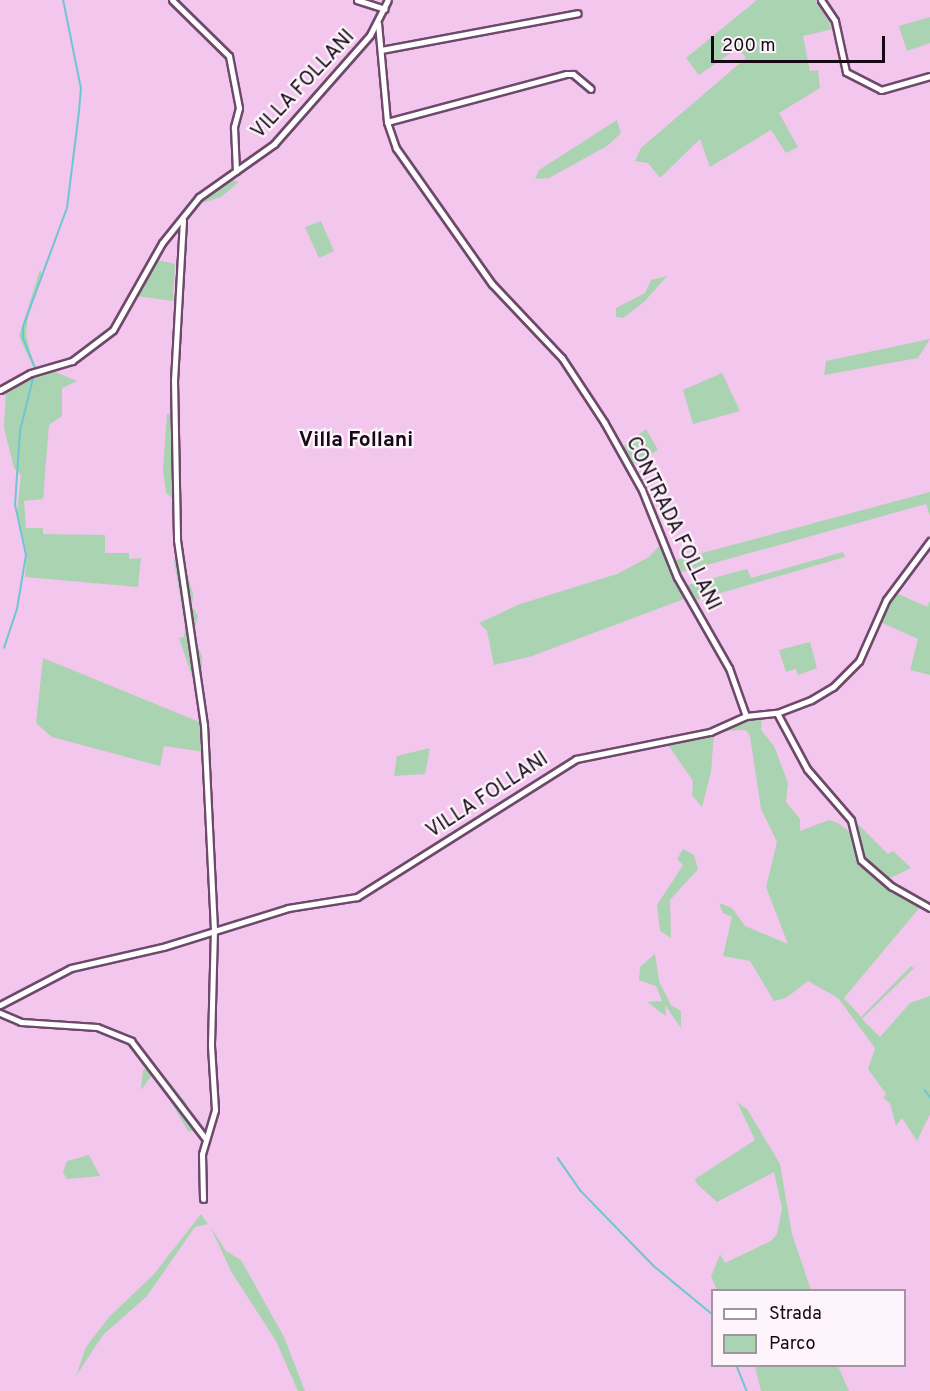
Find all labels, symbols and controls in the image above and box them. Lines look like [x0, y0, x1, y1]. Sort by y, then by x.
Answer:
scale bar [714, 24, 888, 62]
street label: VILLA FOLLANI [247, 25, 361, 145]
text: 200 m [722, 35, 775, 58]
district label: Villa Follani [299, 428, 413, 454]
street label: CONTRADA FOLLANI [619, 433, 725, 615]
street label: VILLA FOLLANI [422, 748, 554, 844]
legend [711, 1289, 906, 1367]
text: Strada [769, 1303, 822, 1326]
text: Parco [769, 1333, 815, 1356]

